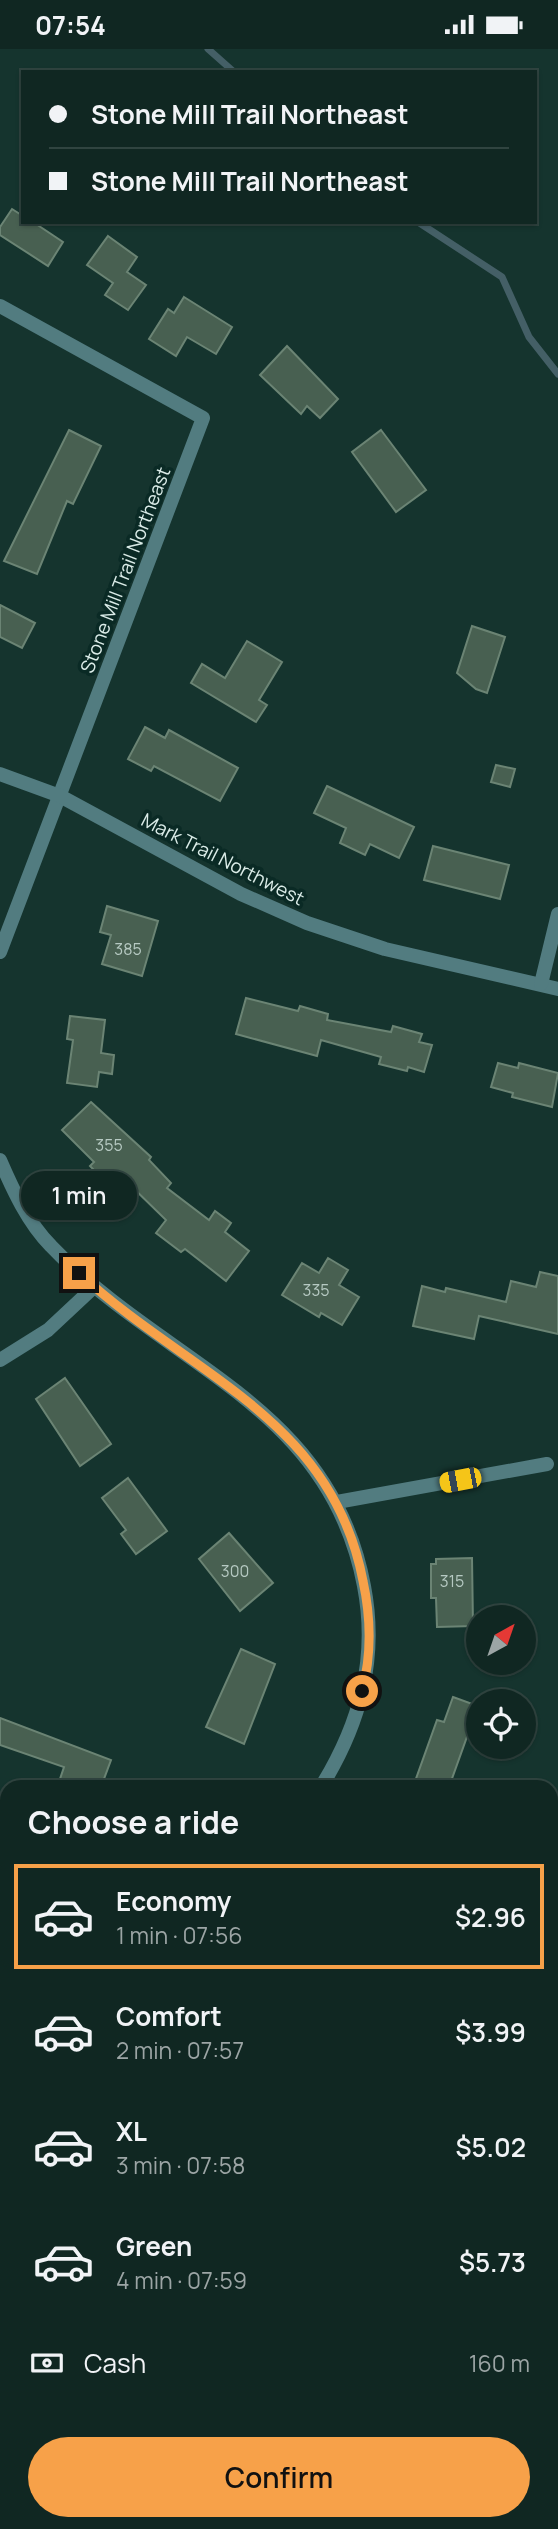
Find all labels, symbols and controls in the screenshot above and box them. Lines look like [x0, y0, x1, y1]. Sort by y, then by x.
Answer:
text: 07:54 [35, 7, 106, 43]
text: Stone Mill Trail Northeast [91, 96, 409, 132]
text: Stone Mill Trail Northeast [91, 163, 409, 199]
street label: Stone Mill Trail Northeast [74, 463, 176, 677]
street label: Mark Trail Northwest [137, 807, 309, 911]
house number: 385 [114, 938, 142, 960]
house number: 355 [95, 1134, 123, 1156]
callout: 1 min [21, 1171, 137, 1221]
text: 1 min [52, 1179, 106, 1211]
route end [63, 1257, 95, 1289]
house number: 335 [303, 1279, 329, 1301]
car [438, 1466, 483, 1494]
house number: 300 [221, 1560, 249, 1582]
house number: 315 [440, 1570, 464, 1592]
north arrow [466, 1605, 536, 1675]
map controls [466, 1605, 536, 1759]
route start [346, 1675, 378, 1707]
button: locate [466, 1689, 536, 1759]
text: Choose a ride [28, 1800, 239, 1844]
text: Economy [116, 1883, 231, 1919]
icon: car [32, 1885, 95, 1948]
text: $2.96 [455, 1899, 526, 1935]
text: 1 min · 07:56 [116, 1919, 243, 1951]
text: Comfort [116, 1998, 222, 2034]
icon: car [32, 2000, 95, 2063]
text: $3.99 [455, 2014, 526, 2050]
text: 2 min · 07:57 [116, 2034, 244, 2066]
text: XL [116, 2113, 147, 2149]
icon: car [32, 2115, 95, 2178]
text: $5.02 [455, 2129, 526, 2165]
text: 3 min · 07:58 [116, 2149, 245, 2181]
text: Green [116, 2228, 192, 2264]
icon: car [32, 2230, 95, 2293]
text: $5.73 [459, 2244, 526, 2280]
text: 4 min · 07:59 [116, 2264, 247, 2296]
icon: cash [28, 2344, 66, 2382]
text: Cash [84, 2345, 146, 2381]
text: 160 m [469, 2347, 530, 2379]
button: Confirm [28, 2437, 530, 2517]

